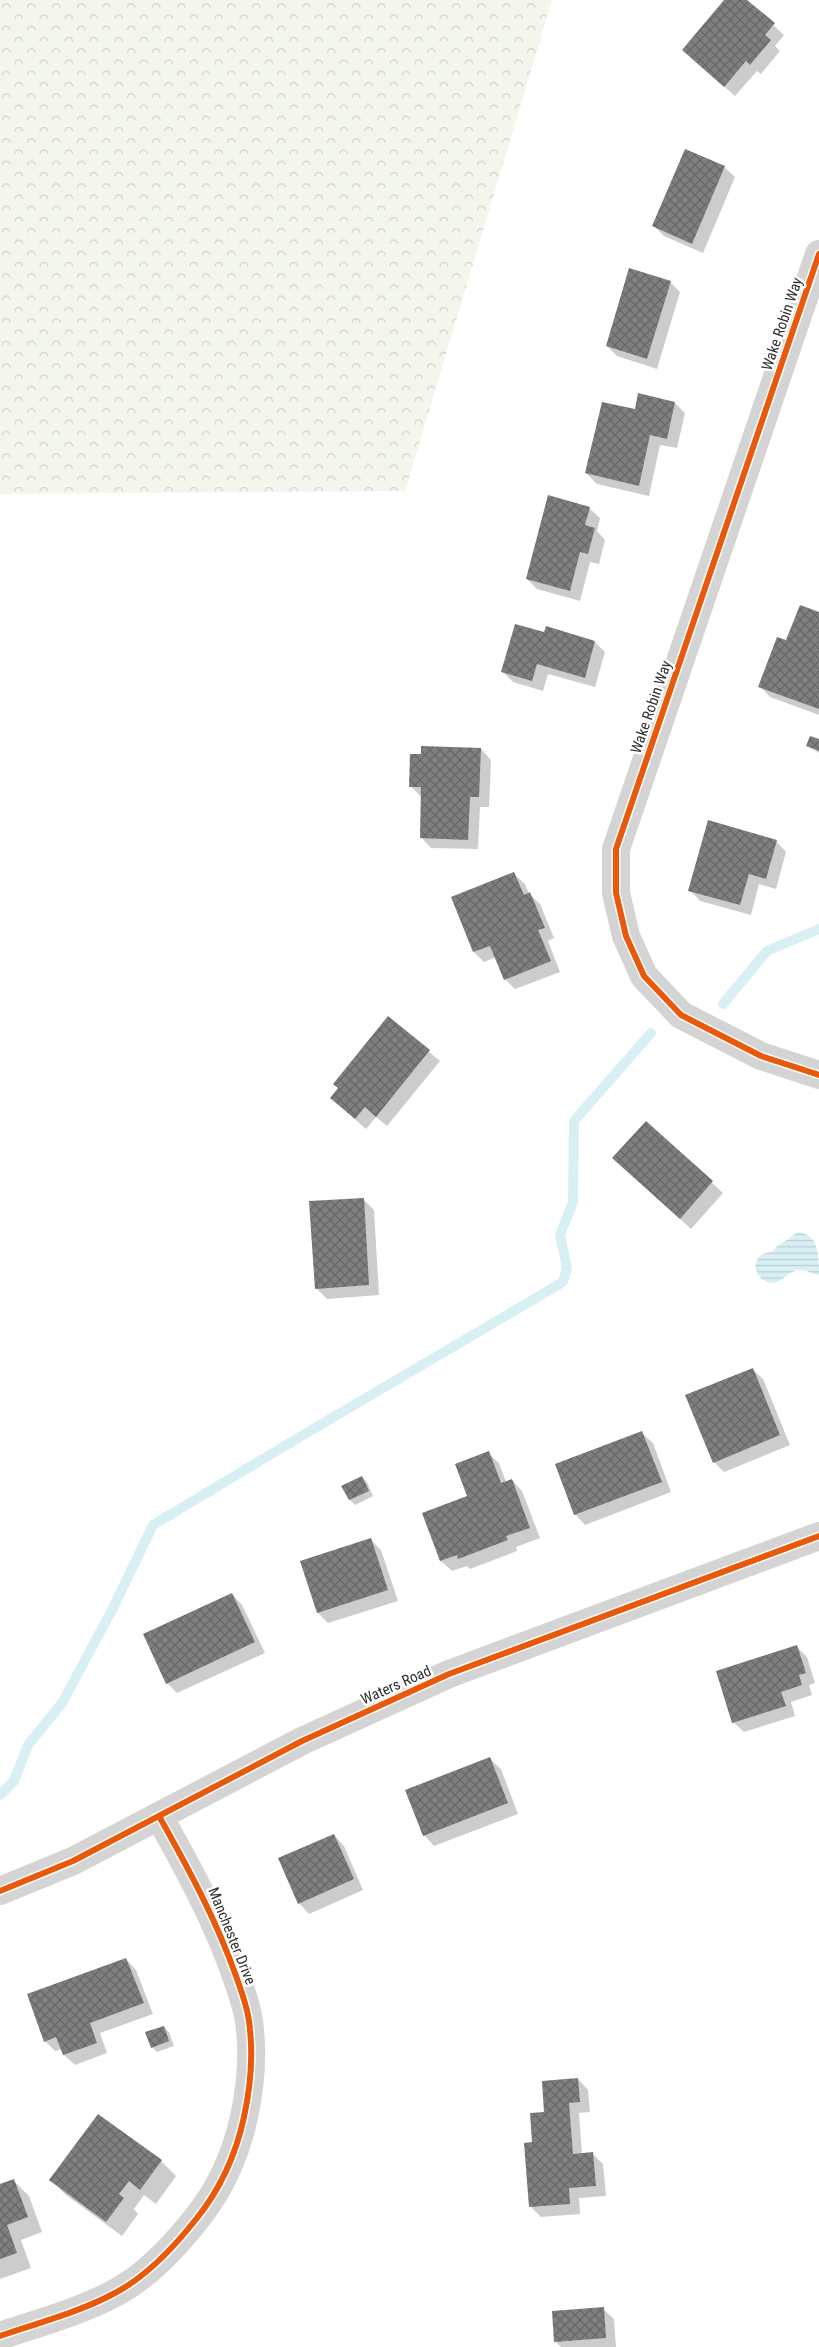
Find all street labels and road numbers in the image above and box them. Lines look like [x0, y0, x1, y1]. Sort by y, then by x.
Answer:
street label: Wake Robin Way [758, 275, 806, 373]
street label: Wake Robin Way [627, 658, 675, 756]
street label: Waters Road [358, 1662, 434, 1708]
street label: Manchester Drive [204, 1885, 260, 1987]

